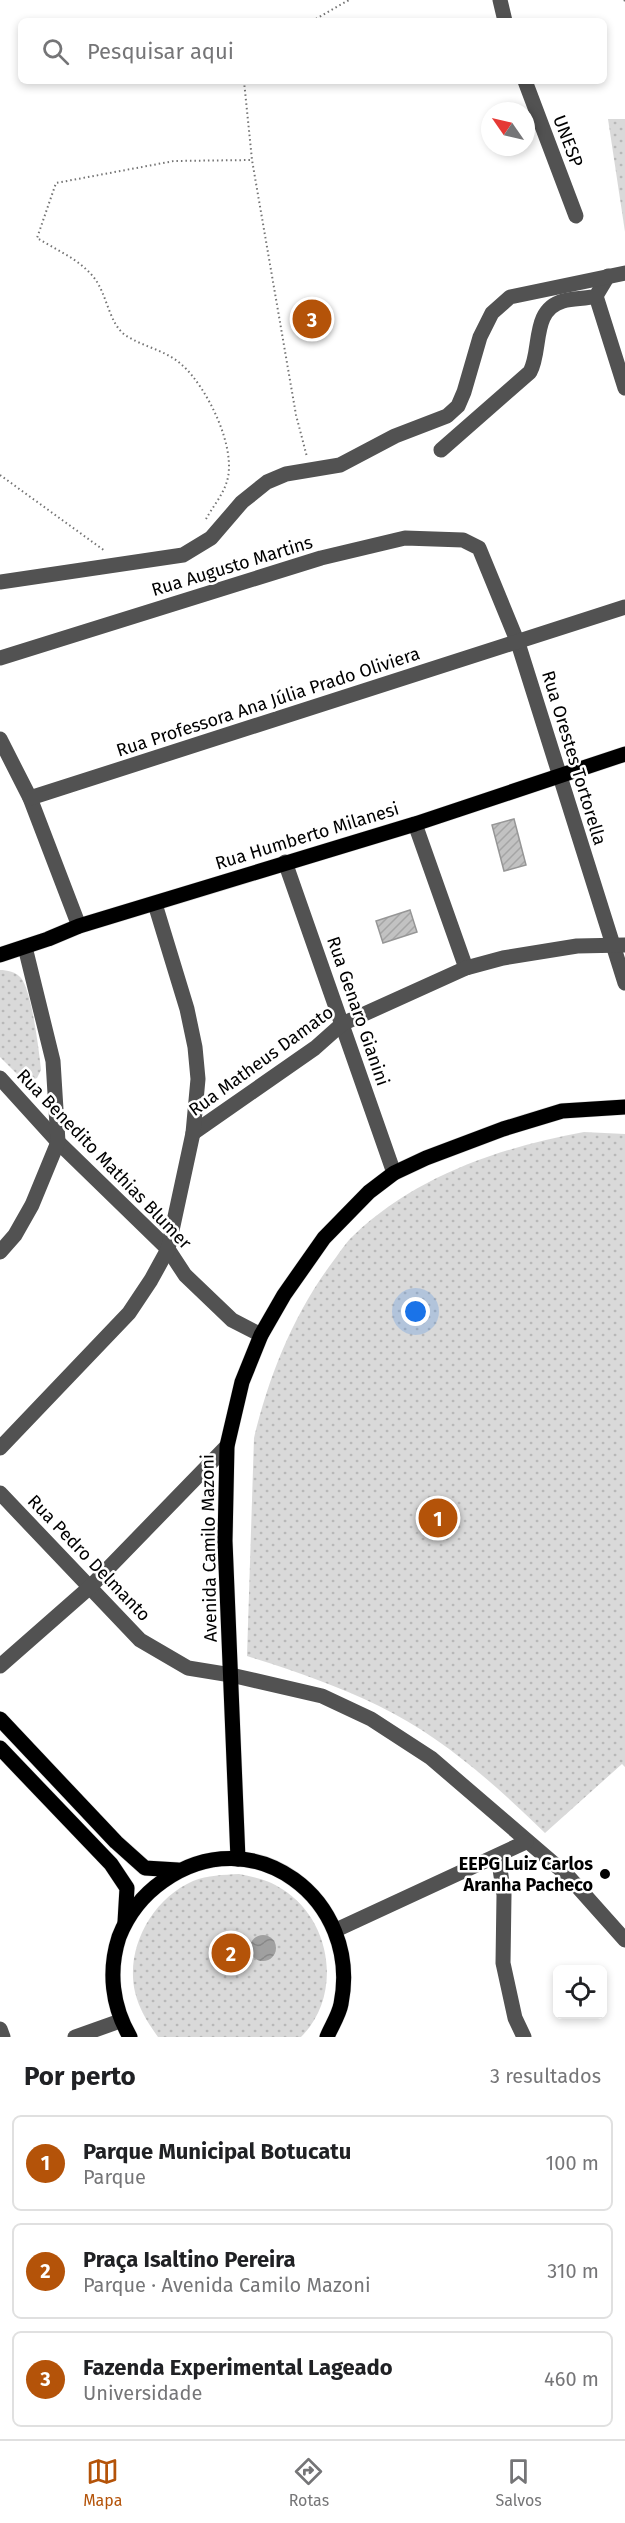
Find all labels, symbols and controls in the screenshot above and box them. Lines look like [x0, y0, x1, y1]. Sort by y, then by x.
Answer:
search box [18, 18, 607, 84]
icon: search [39, 35, 72, 68]
text: Pesquisar aqui [87, 38, 234, 65]
north arrow [481, 102, 535, 156]
street label: UNESP [548, 112, 588, 170]
pin: 3 [292, 296, 332, 342]
street label: Rua Augusto Martins [149, 531, 315, 601]
street label: Rua Professora Ana Júlia Prado Oliviera [113, 642, 423, 762]
street label: Rua Orestes Tortorella [537, 668, 611, 848]
street label: Rua Humberto Milanesi [212, 798, 402, 874]
street label: Rua Genaro Gianini [322, 933, 394, 1089]
street label: Rua Matheus Damato [184, 1001, 338, 1121]
street label: Rua Benedito Mathias Blumer [12, 1064, 196, 1254]
your location [401, 1297, 430, 1326]
street label: Avenida Camilo Mazoni [196, 1454, 222, 1642]
street label: Rua Pedro Delmanto [23, 1490, 155, 1626]
pin: 1 [418, 1496, 458, 1540]
place label: EEPG Luiz Carlos Aranha Pacheco [459, 1853, 593, 1896]
marker: EEPG Luiz Carlos Aranha Pacheco [598, 1867, 612, 1881]
pin: 2 [212, 1930, 250, 1976]
map controls [553, 1965, 607, 2019]
button: locate [553, 1965, 607, 2019]
text: Por perto [24, 2061, 136, 2092]
text: 3 resultados [490, 2064, 601, 2088]
text: Parque Municipal Botucatu [83, 2138, 351, 2165]
text: 1 [41, 2151, 50, 2175]
text: 100 m [546, 2151, 599, 2175]
text: Parque [83, 2165, 146, 2189]
text: Praça Isaltino Pereira [83, 2246, 295, 2273]
text: 2 [40, 2259, 51, 2283]
text: 310 m [547, 2259, 599, 2283]
text: Parque · Avenida Camilo Mazoni [83, 2273, 371, 2297]
text: Fazenda Experimental Lageado [83, 2354, 393, 2381]
text: 3 [40, 2367, 51, 2391]
text: 460 m [544, 2367, 599, 2391]
text: Universidade [83, 2381, 202, 2405]
tab: Mapa [83, 2455, 122, 2510]
tab: Rotas [289, 2455, 329, 2510]
tab: Salvos [495, 2455, 542, 2510]

